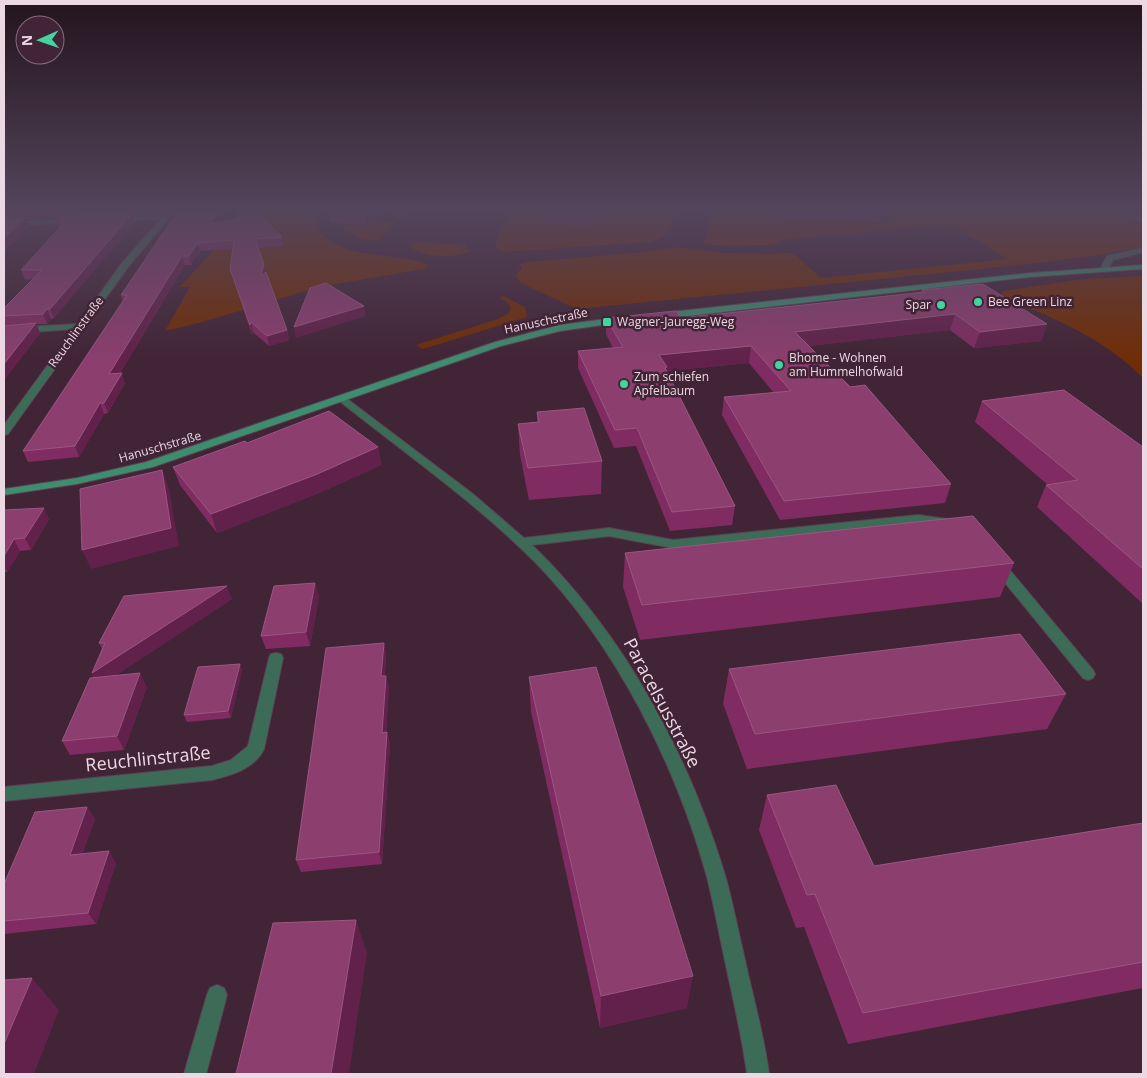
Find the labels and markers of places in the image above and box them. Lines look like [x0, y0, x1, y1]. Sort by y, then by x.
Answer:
place label: Bee Green Linz [988, 293, 1073, 310]
place label: Spar [906, 296, 931, 313]
marker: Bee Green Linz [972, 296, 984, 308]
marker: Spar [935, 299, 947, 311]
place label: Wagner-Jauregg-Weg [617, 313, 735, 330]
marker: Wagner-Jauregg-Weg [601, 316, 613, 328]
place label: Bhome - Wohnen am Hummelhofwald [789, 349, 903, 380]
marker: Bhome - Wohnen am Hummelhofwald [773, 359, 785, 371]
place label: Zum schiefen Apfelbaum [634, 368, 709, 399]
marker: Zum schiefen Apfelbaum [618, 378, 630, 390]

